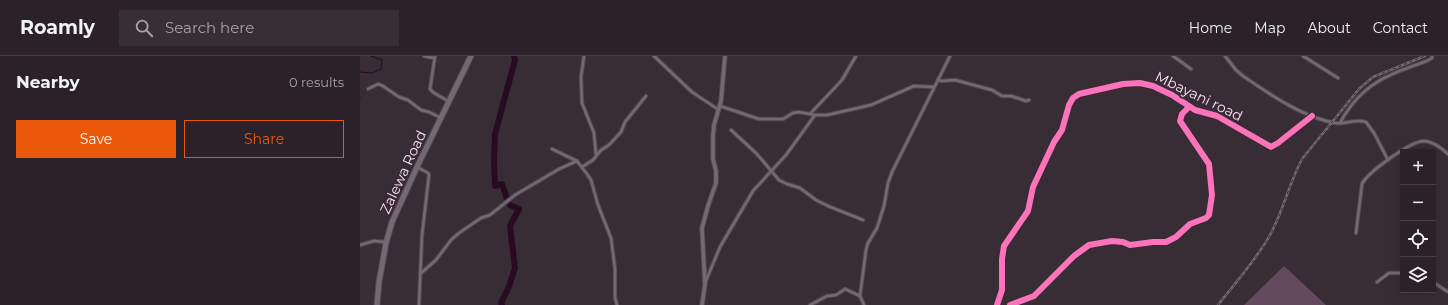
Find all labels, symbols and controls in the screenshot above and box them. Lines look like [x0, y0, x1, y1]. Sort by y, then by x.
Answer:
search box [119, 10, 399, 46]
text: Roamly [20, 16, 95, 39]
icon: search [133, 17, 155, 39]
text: Search here [165, 18, 254, 37]
text: Home [1189, 19, 1232, 37]
text: Map [1254, 19, 1285, 37]
text: About [1307, 19, 1351, 37]
text: Contact [1373, 19, 1428, 37]
street label: Mbayani road [1152, 67, 1246, 125]
text: Nearby [16, 72, 80, 92]
text: 0 results [289, 74, 344, 90]
button: Save [16, 120, 176, 158]
button: Share [184, 120, 344, 158]
street label: Zalewa Road [376, 127, 430, 217]
map controls [1400, 149, 1436, 293]
button: + [1400, 149, 1436, 185]
button: − [1400, 185, 1436, 221]
button: locate [1400, 221, 1436, 257]
button: layers [1400, 257, 1436, 293]

